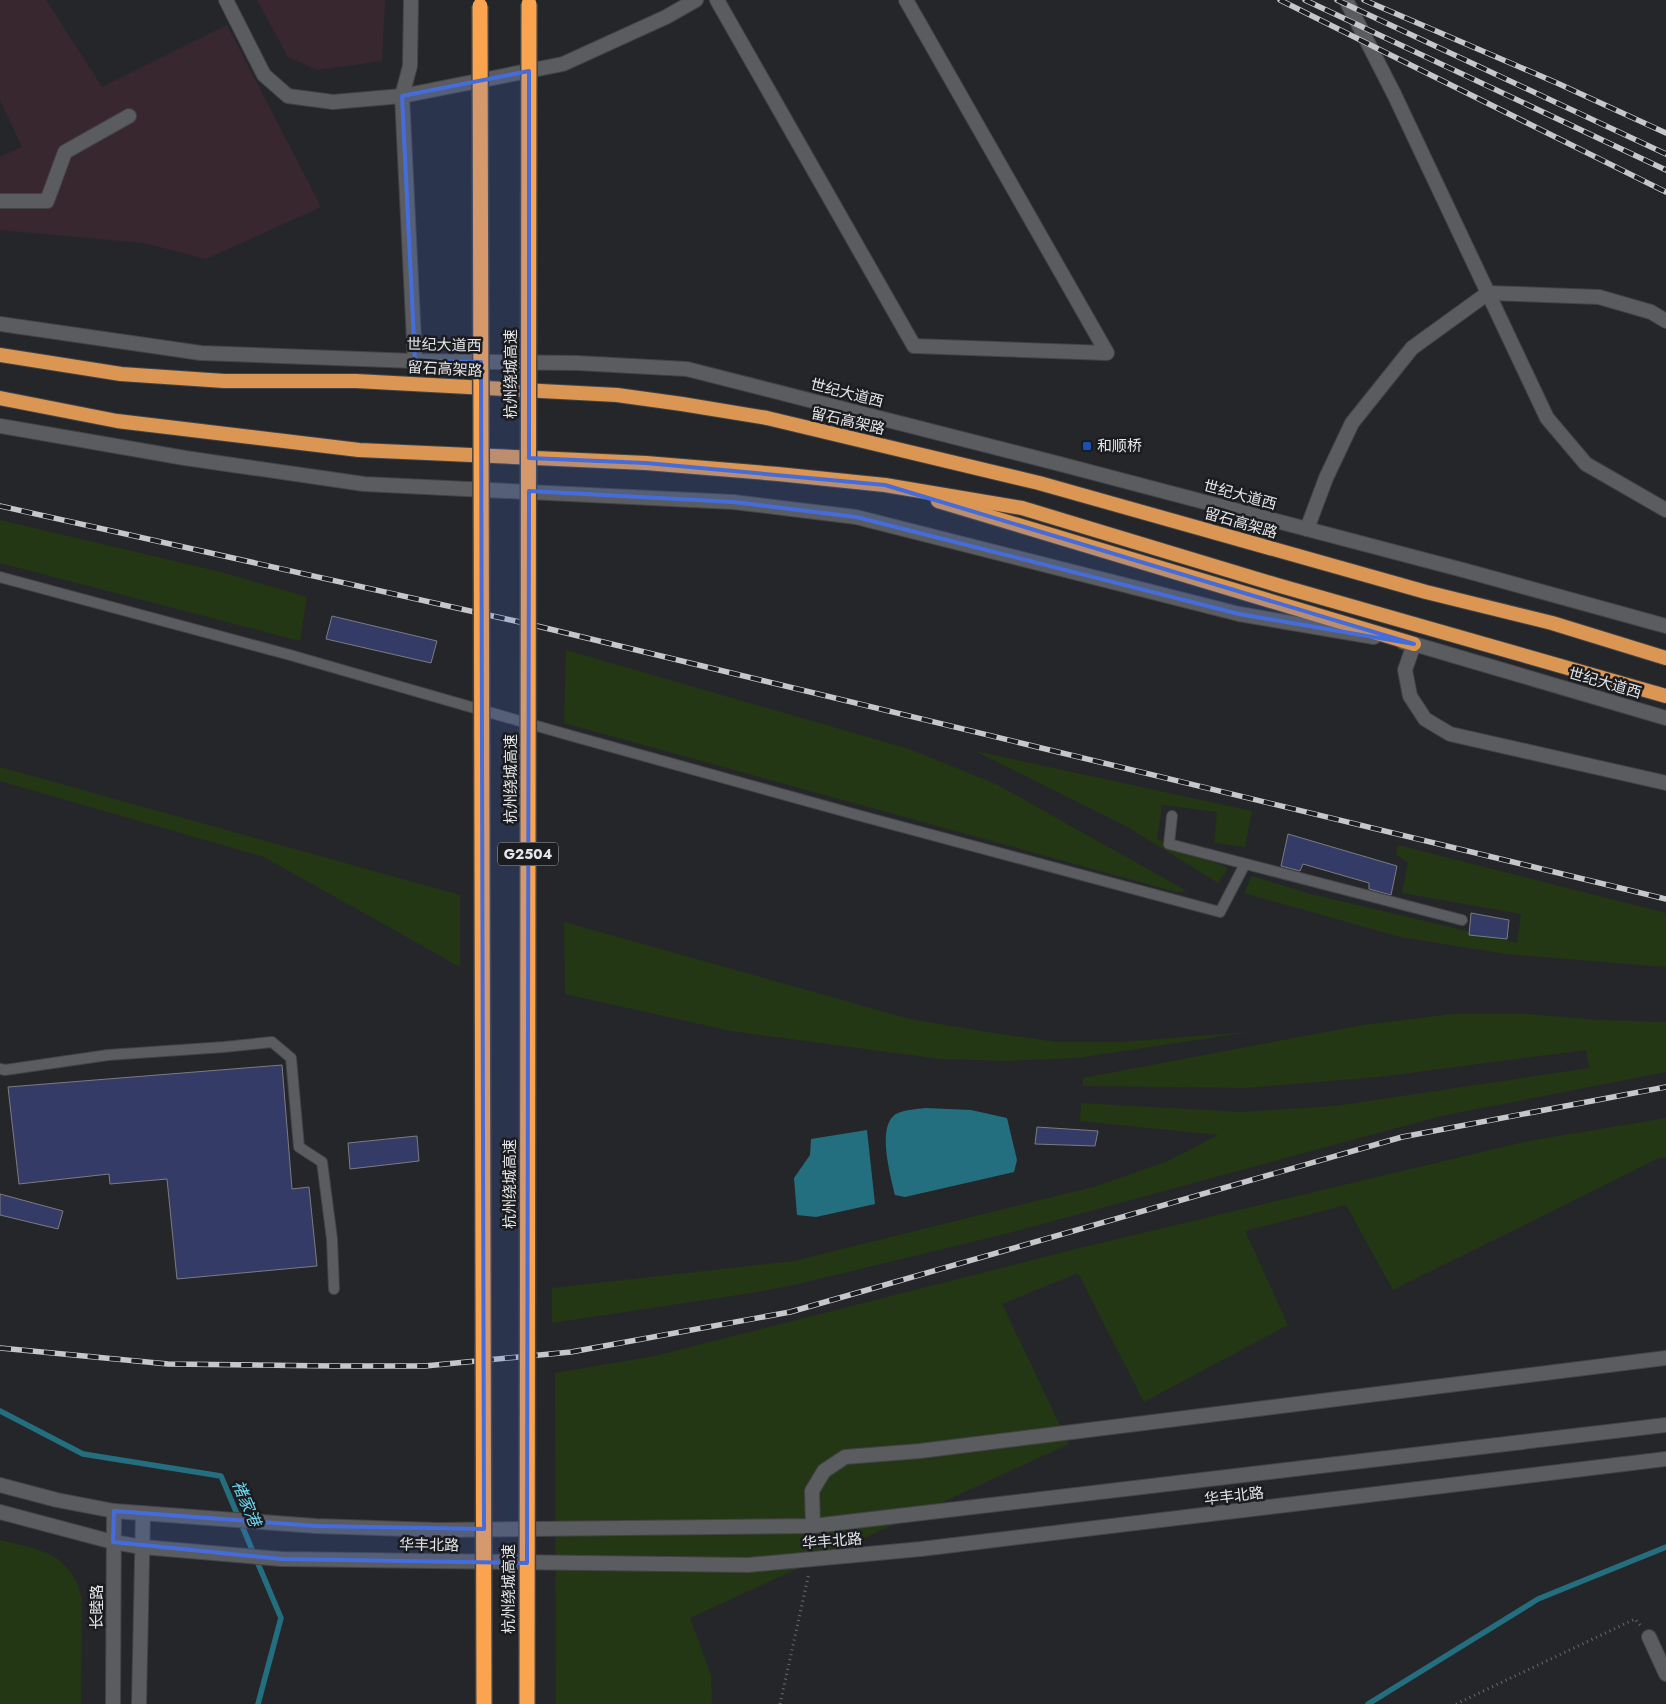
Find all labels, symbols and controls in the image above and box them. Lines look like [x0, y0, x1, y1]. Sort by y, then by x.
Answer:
street label: 杭州绕城高速 [500, 329, 522, 419]
street label: 世纪大道西 [406, 333, 482, 357]
street label: 留石高架路 [407, 356, 483, 382]
street label: 世纪大道西 [808, 373, 886, 413]
street label: 留石高架路 [809, 402, 887, 440]
place label: 和顺桥 [1097, 435, 1142, 457]
marker: 和顺桥 [1081, 440, 1093, 452]
street label: 世纪大道西 [1201, 475, 1279, 515]
street label: 留石高架路 [1202, 502, 1280, 544]
street label: 世纪大道西 [1566, 662, 1644, 704]
street label: 杭州绕城高速 [500, 734, 522, 824]
road number: G2504 [498, 842, 558, 866]
street label: 杭州绕城高速 [499, 1139, 521, 1229]
water label: 褚家港 [227, 1477, 267, 1532]
street label: 华丰北路 [1203, 1481, 1265, 1511]
street label: 华丰北路 [801, 1527, 863, 1555]
street label: 华丰北路 [399, 1533, 459, 1557]
street label: 杭州绕城高速 [498, 1544, 520, 1634]
street label: 长睦路 [86, 1584, 108, 1630]

